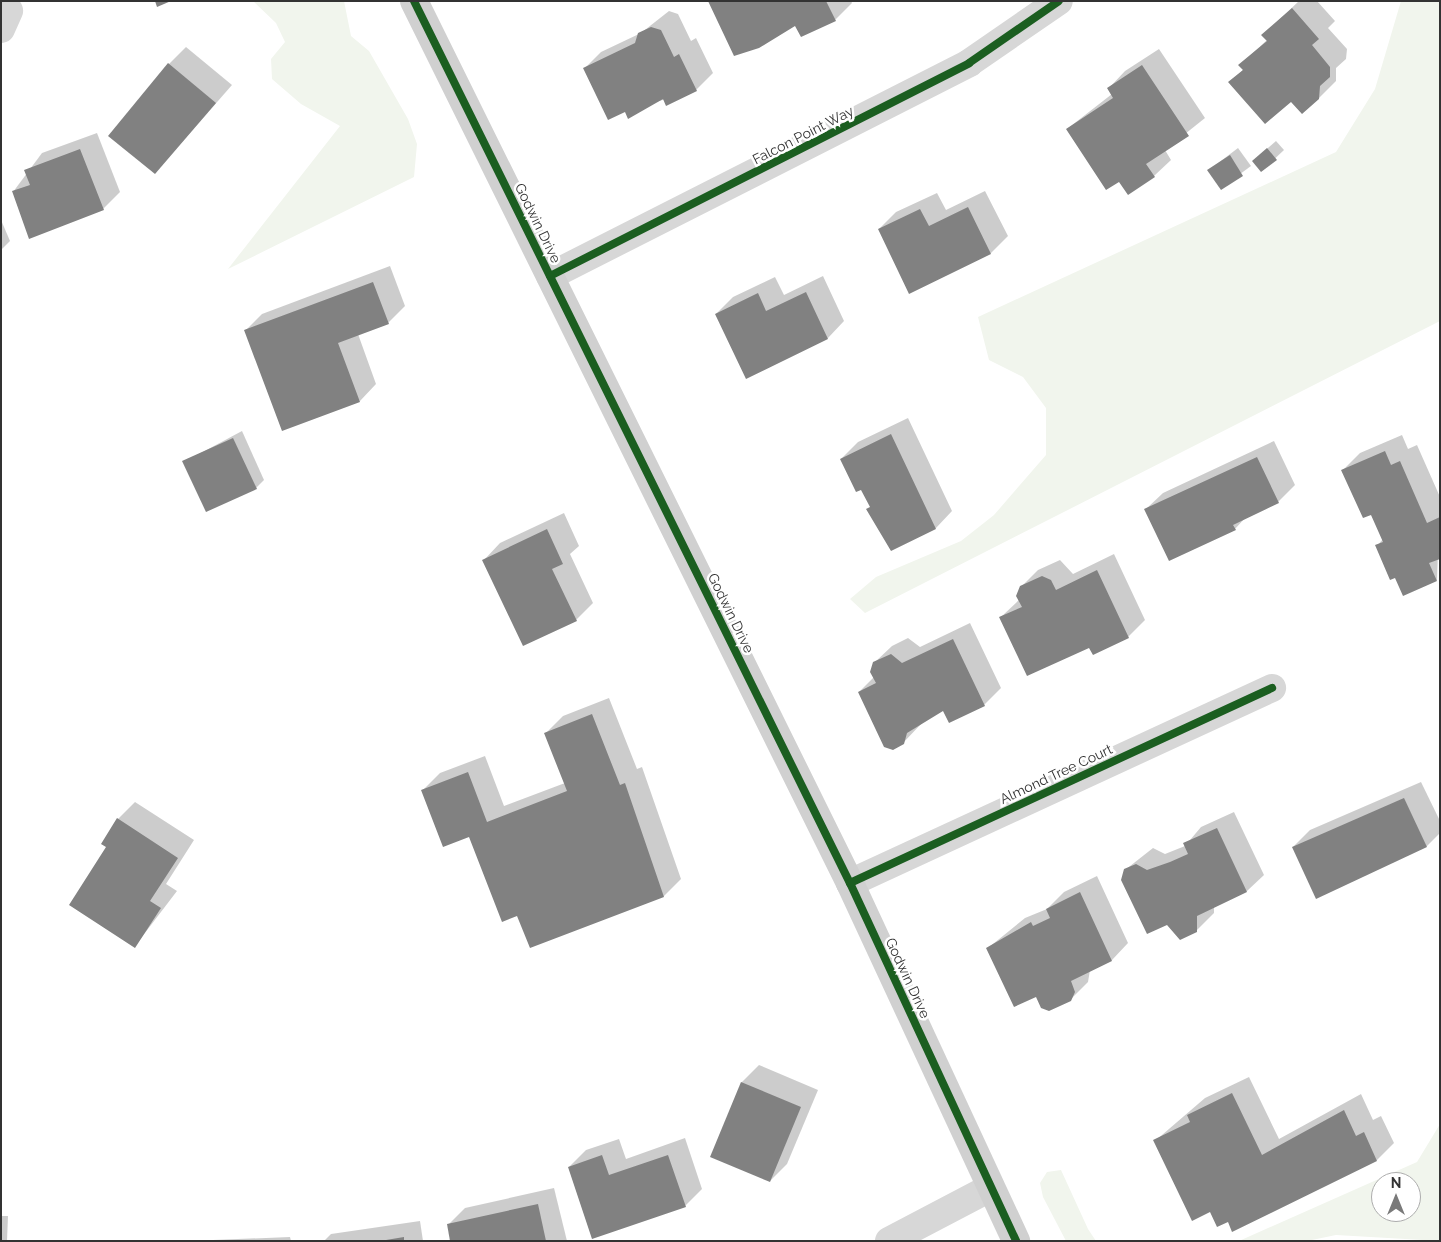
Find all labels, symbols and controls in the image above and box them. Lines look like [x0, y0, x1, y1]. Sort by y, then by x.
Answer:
street label: Falcon Point Way [749, 102, 857, 168]
street label: Godwin Drive [511, 180, 565, 266]
street label: Godwin Drive [704, 570, 758, 656]
street label: Almond Tree Court [997, 740, 1115, 808]
street label: Godwin Drive [882, 935, 934, 1021]
north arrow [1371, 1172, 1421, 1222]
text: N [1391, 1175, 1401, 1191]

